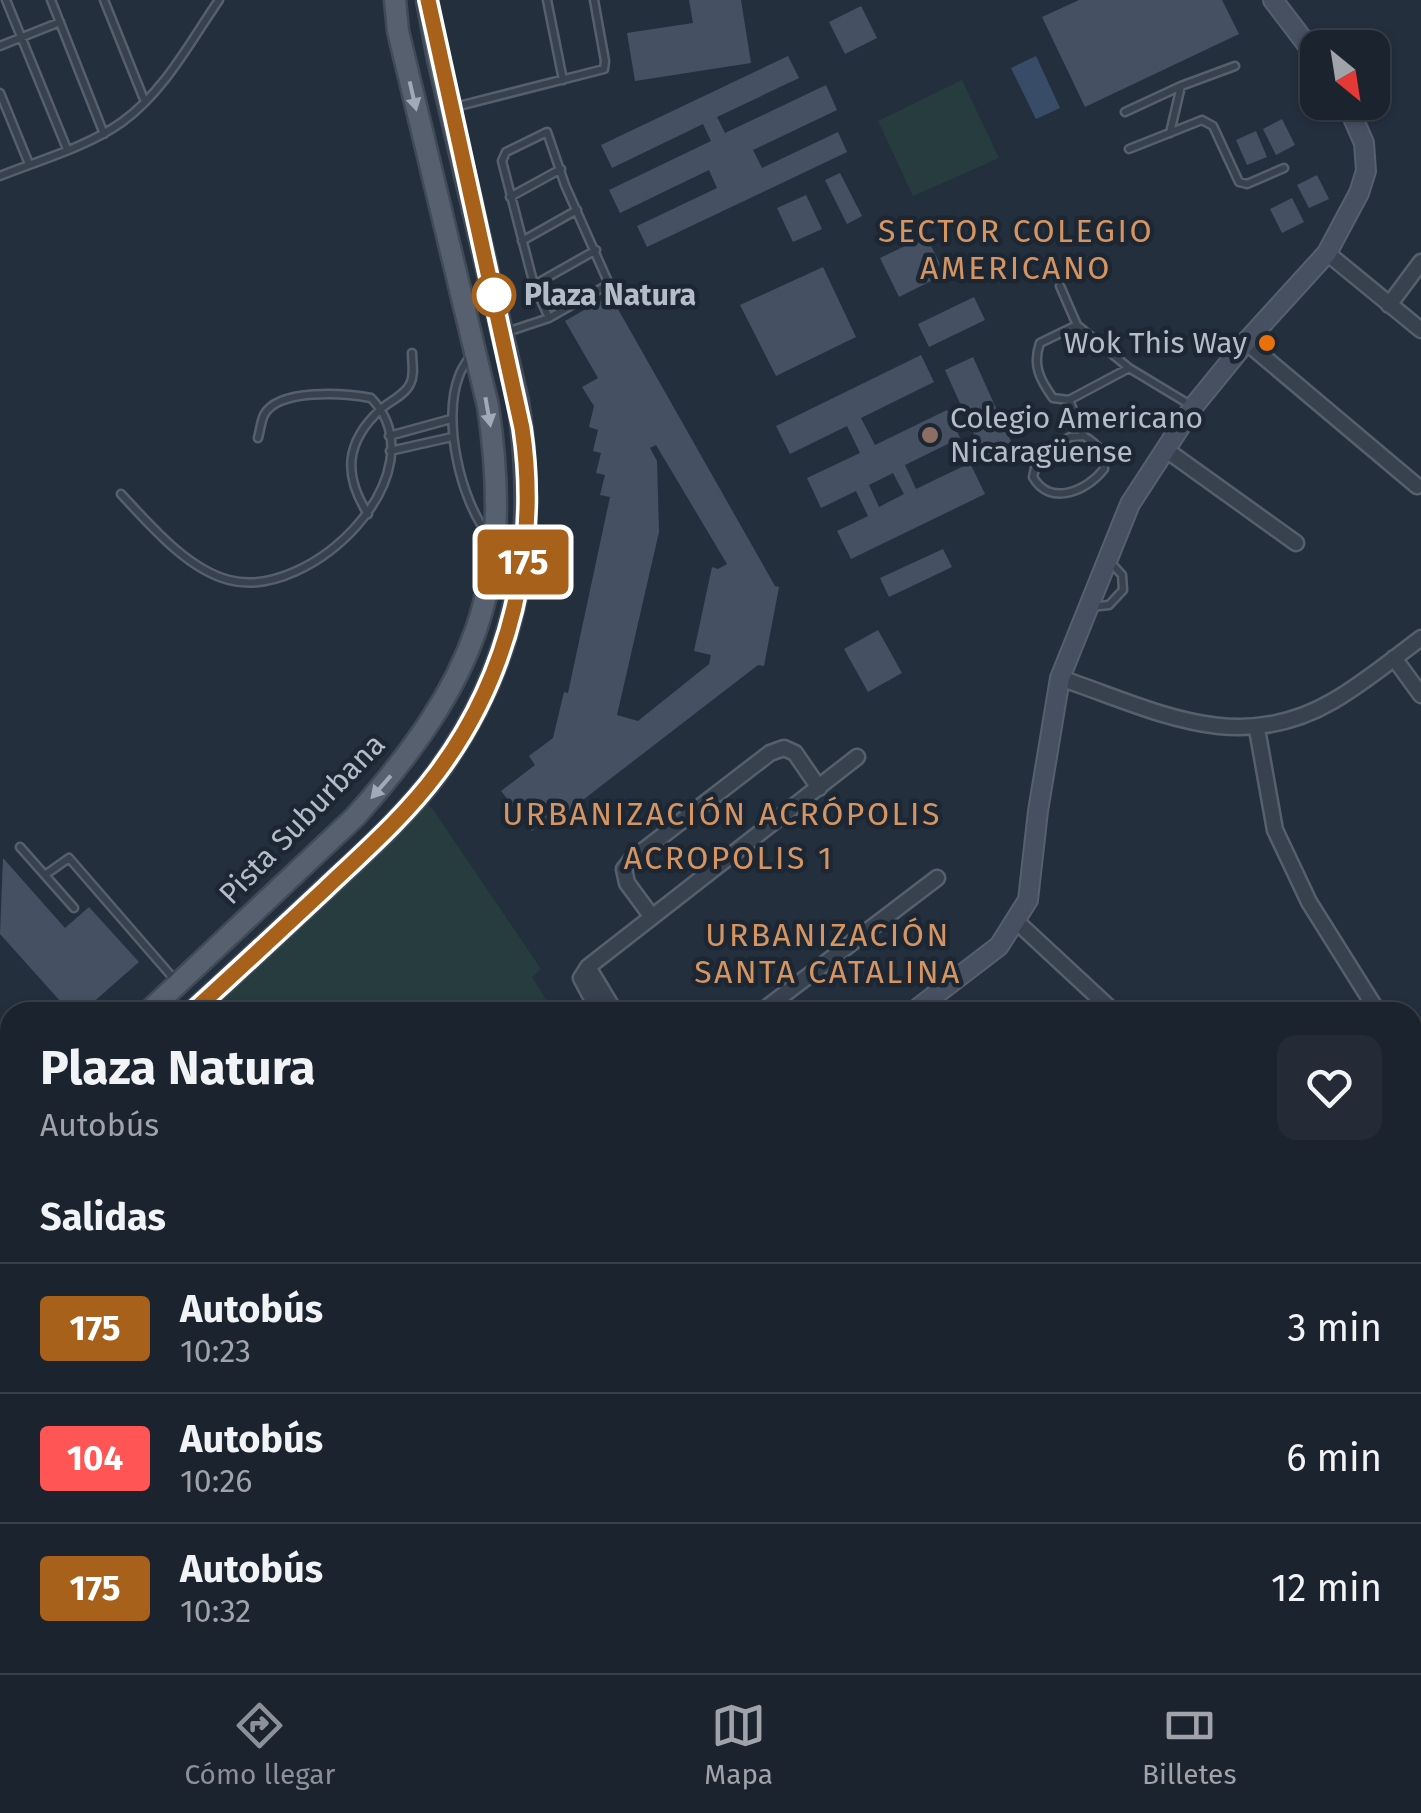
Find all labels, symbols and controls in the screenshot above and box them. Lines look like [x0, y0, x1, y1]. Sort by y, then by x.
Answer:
north arrow [1300, 30, 1390, 120]
map controls [1300, 30, 1390, 120]
one-way arrow [406, 81, 421, 112]
district label: SECTOR COLEGIO AMERICANO [878, 212, 1154, 287]
marker: Plaza Natura [473, 274, 515, 316]
place label: Plaza Natura [524, 277, 696, 313]
place label: Wok This Way [1064, 325, 1247, 361]
marker: Wok This Way [1256, 332, 1278, 354]
one-way arrow [481, 397, 496, 428]
place label: Colegio Americano Nicaragüense [950, 400, 1203, 470]
marker: Colegio Americano Nicaragüense [919, 424, 941, 446]
line badge: 175 [466, 530, 580, 594]
text: 175 [498, 541, 548, 583]
street label: Pista Suburbana [212, 726, 392, 912]
one-way arrow [371, 774, 393, 799]
district label: URBANIZACIÓN ACRÓPOLIS [502, 795, 942, 833]
district label: ACROPOLIS 1 [624, 839, 834, 877]
district label: URBANIZACIÓN SANTA CATALINA [694, 916, 962, 991]
button: heart [1277, 1035, 1382, 1140]
text: Plaza Natura [40, 1039, 316, 1097]
text: Autobús [40, 1106, 159, 1144]
text: Salidas [40, 1194, 166, 1240]
text: Autobús [180, 1286, 323, 1332]
text: 3 min [1287, 1305, 1382, 1351]
text: 175 [70, 1307, 120, 1349]
text: 10:23 [180, 1332, 251, 1370]
text: Autobús [180, 1416, 323, 1462]
text: 6 min [1286, 1435, 1382, 1481]
text: 104 [67, 1437, 123, 1479]
text: 10:26 [180, 1462, 252, 1500]
text: Autobús [180, 1546, 323, 1592]
text: 12 min [1271, 1565, 1382, 1611]
text: 175 [70, 1567, 120, 1609]
text: 10:32 [180, 1592, 251, 1630]
tab: Cómo llegar [185, 1698, 335, 1791]
tab: Mapa [704, 1698, 773, 1791]
tab: Billetes [1142, 1698, 1236, 1791]

